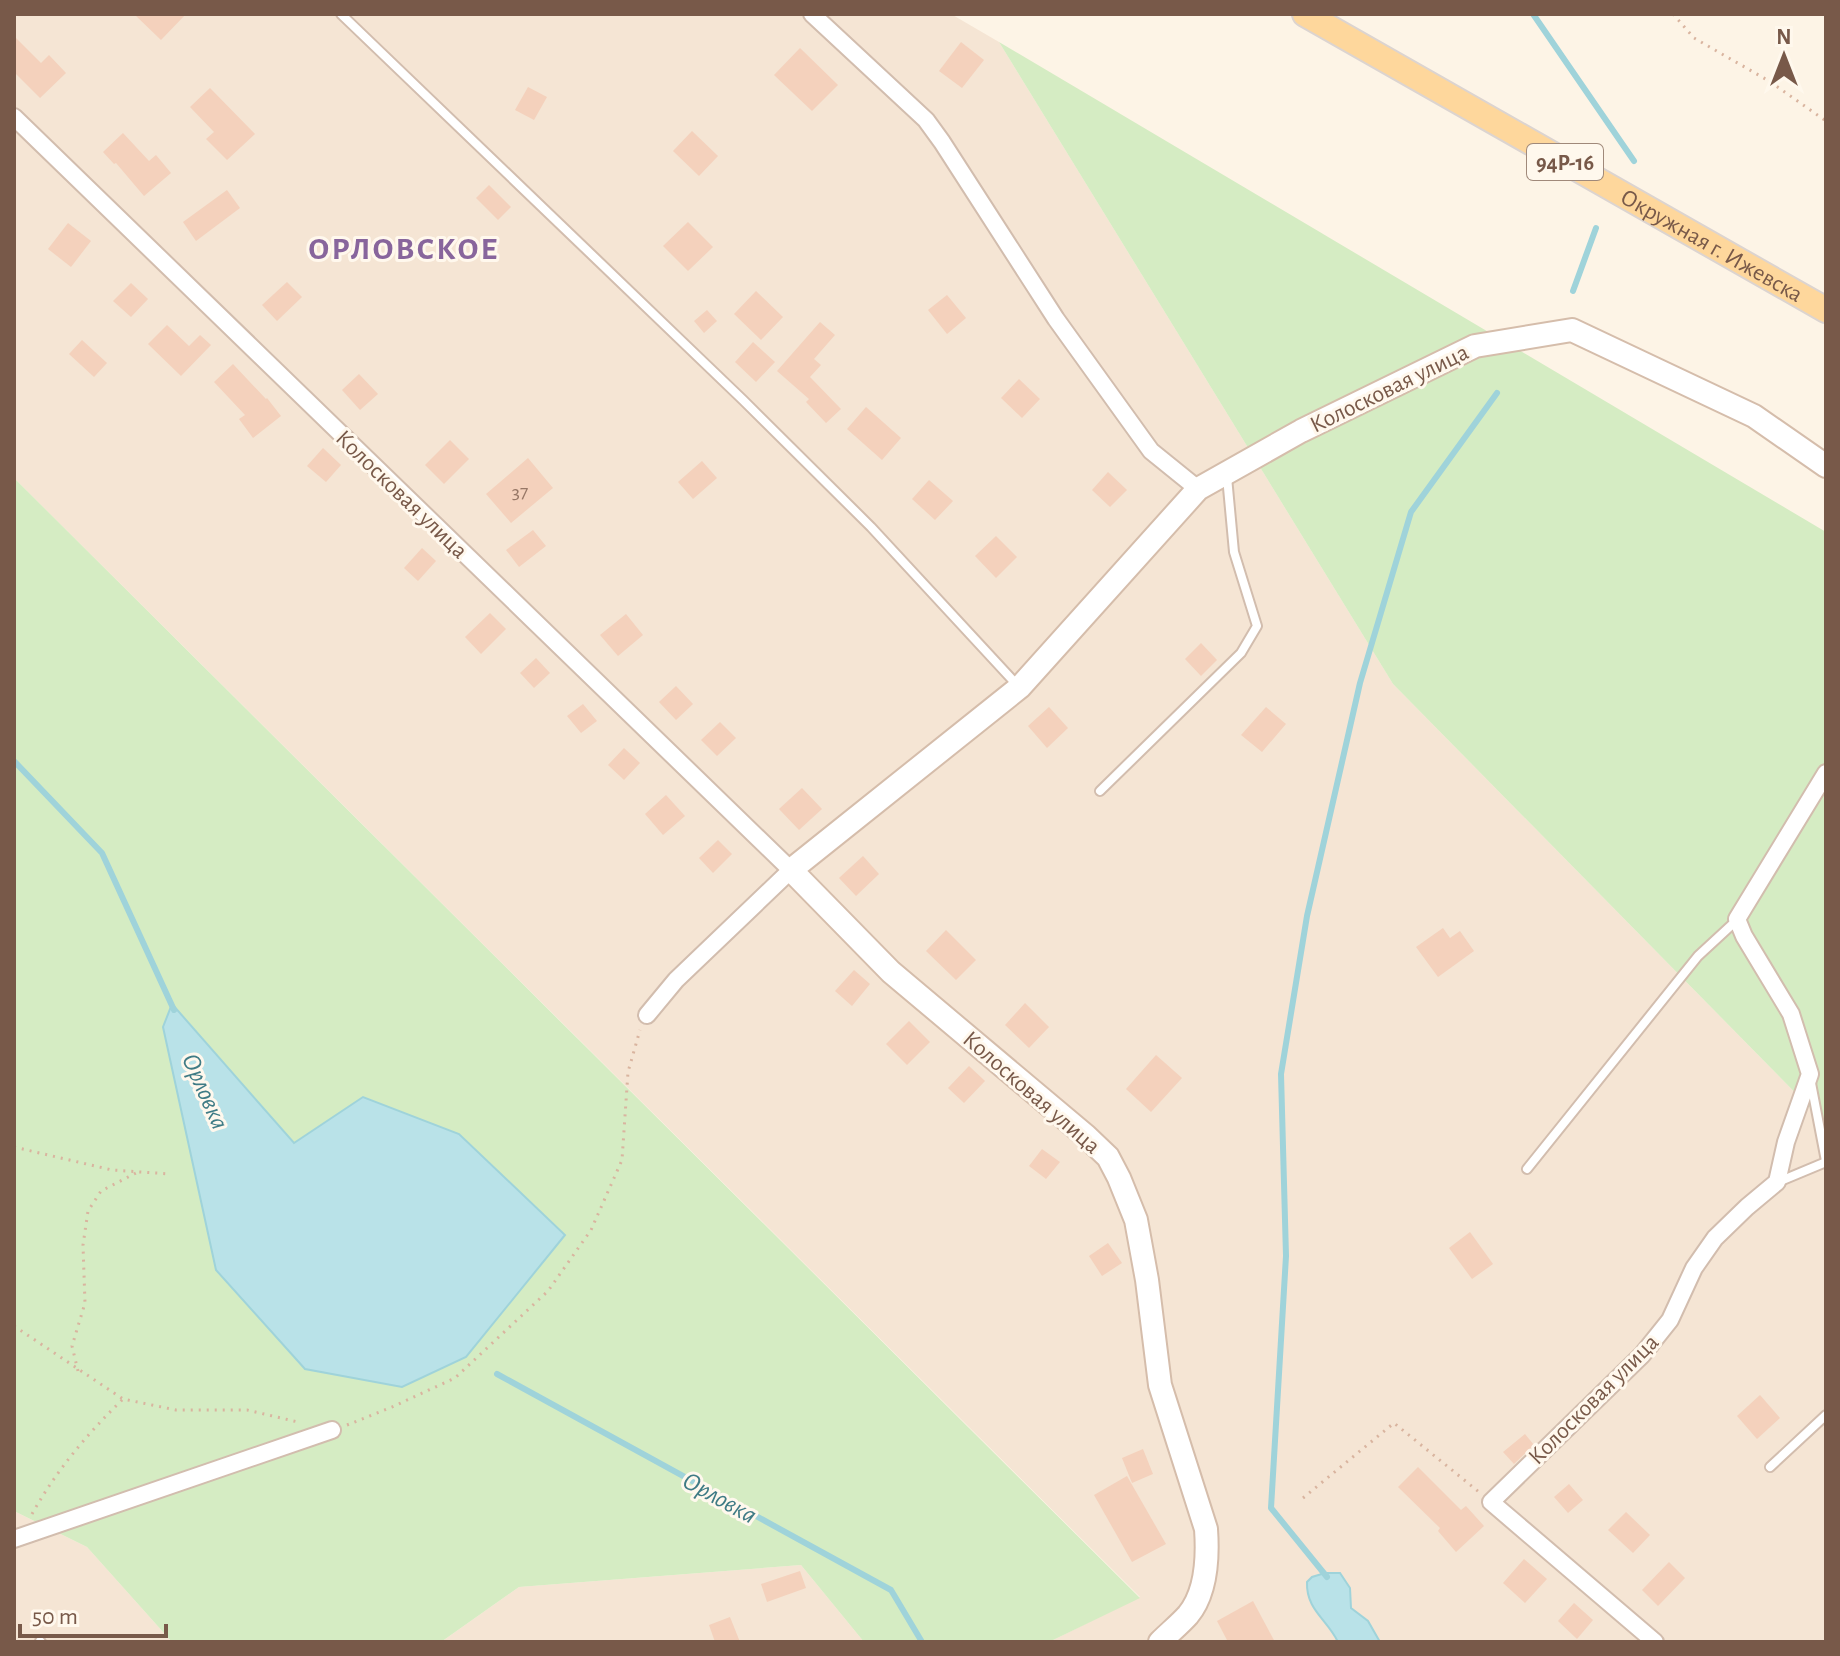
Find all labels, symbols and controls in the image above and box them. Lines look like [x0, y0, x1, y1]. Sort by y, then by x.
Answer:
north arrow [1744, 16, 1824, 96]
text: N [1776, 26, 1792, 48]
road number: 94Р-16 [1527, 144, 1603, 180]
street label: Окружная г. Ижевска [1616, 185, 1807, 307]
district label: ОРЛОВСКОЕ [308, 233, 500, 265]
street label: Колосковая улица [1306, 340, 1473, 438]
street label: Колосковая улица [331, 426, 472, 564]
house number: 37 [512, 482, 528, 502]
street label: Колосковая улица [958, 1027, 1105, 1159]
water label: Орловка [177, 1050, 233, 1133]
street label: Колосковая улица [1524, 1330, 1663, 1469]
water label: Орловка [678, 1467, 761, 1529]
scale bar [20, 1588, 166, 1638]
text: 50 m [32, 1605, 78, 1629]

